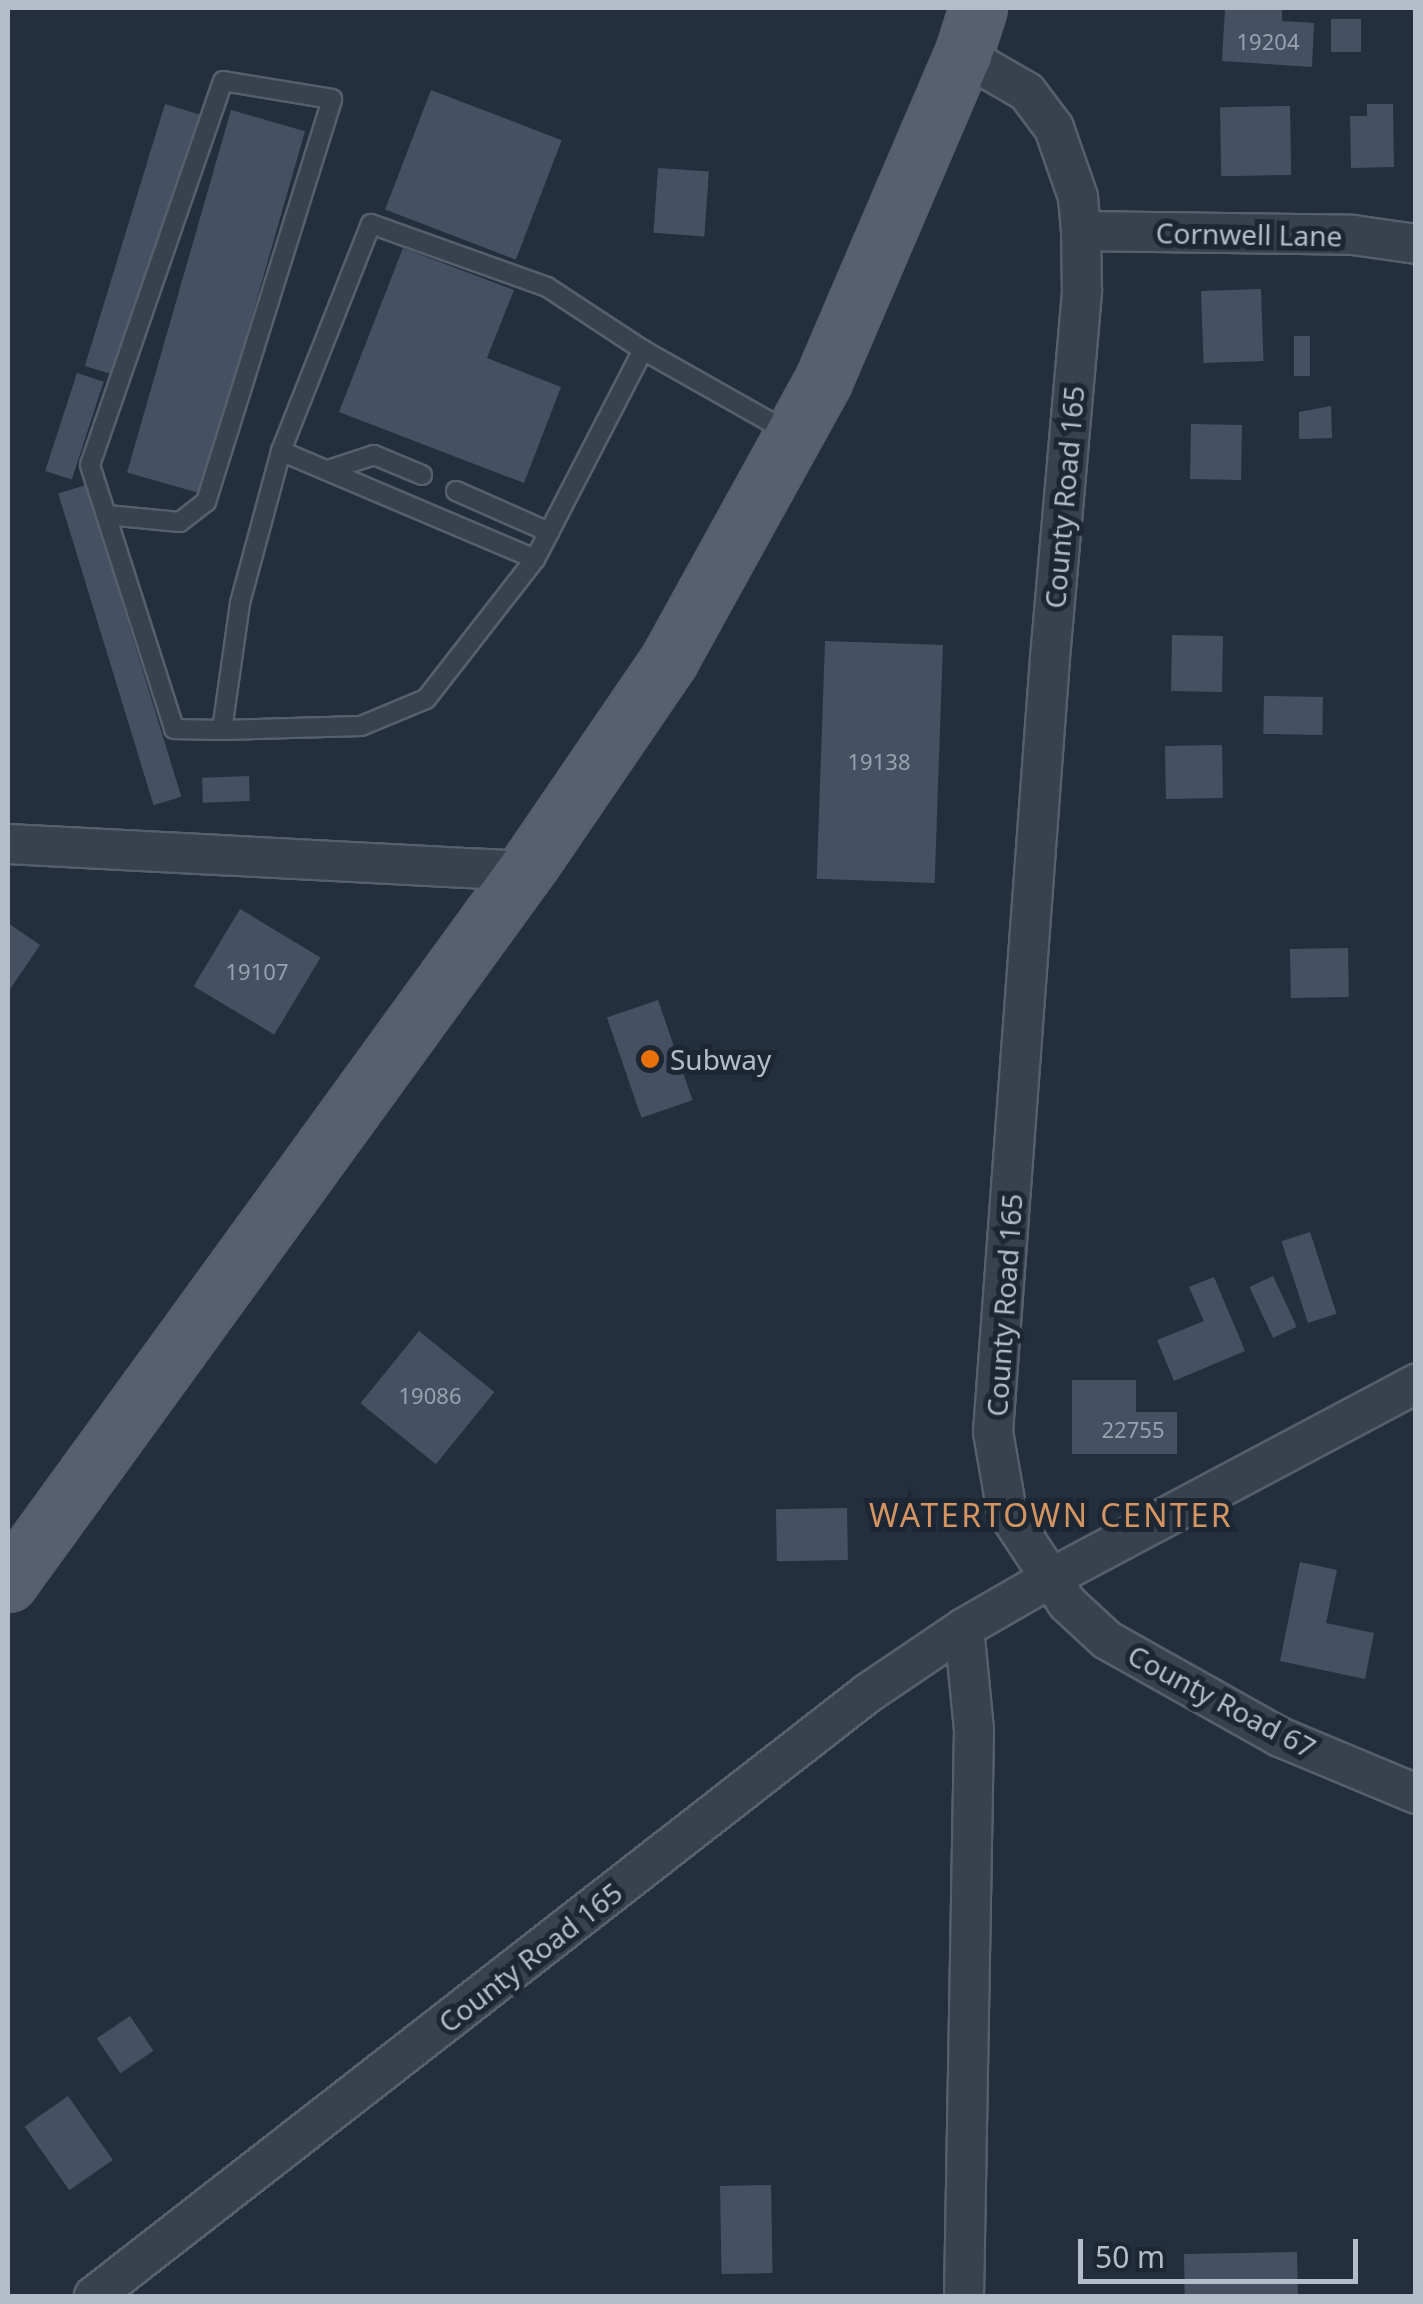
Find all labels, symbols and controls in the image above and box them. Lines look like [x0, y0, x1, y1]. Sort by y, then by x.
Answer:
house number: 19204 [1237, 29, 1299, 55]
street label: Cornwell Lane [1155, 216, 1343, 252]
street label: County Road 165 [1038, 384, 1090, 610]
house number: 19138 [848, 749, 910, 775]
house number: 19107 [226, 959, 288, 985]
place label: Subway [670, 1042, 771, 1076]
marker: Subway [639, 1048, 661, 1070]
street label: County Road 165 [979, 1192, 1029, 1418]
house number: 19086 [399, 1383, 461, 1409]
house number: 22755 [1102, 1417, 1164, 1443]
district label: WATERTOWN CENTER [869, 1496, 1233, 1534]
street label: County Road 67 [1123, 1637, 1321, 1765]
street label: County Road 165 [432, 1875, 628, 2039]
scale bar [1083, 2219, 1363, 2281]
text: 50 m [1095, 2236, 1165, 2277]

